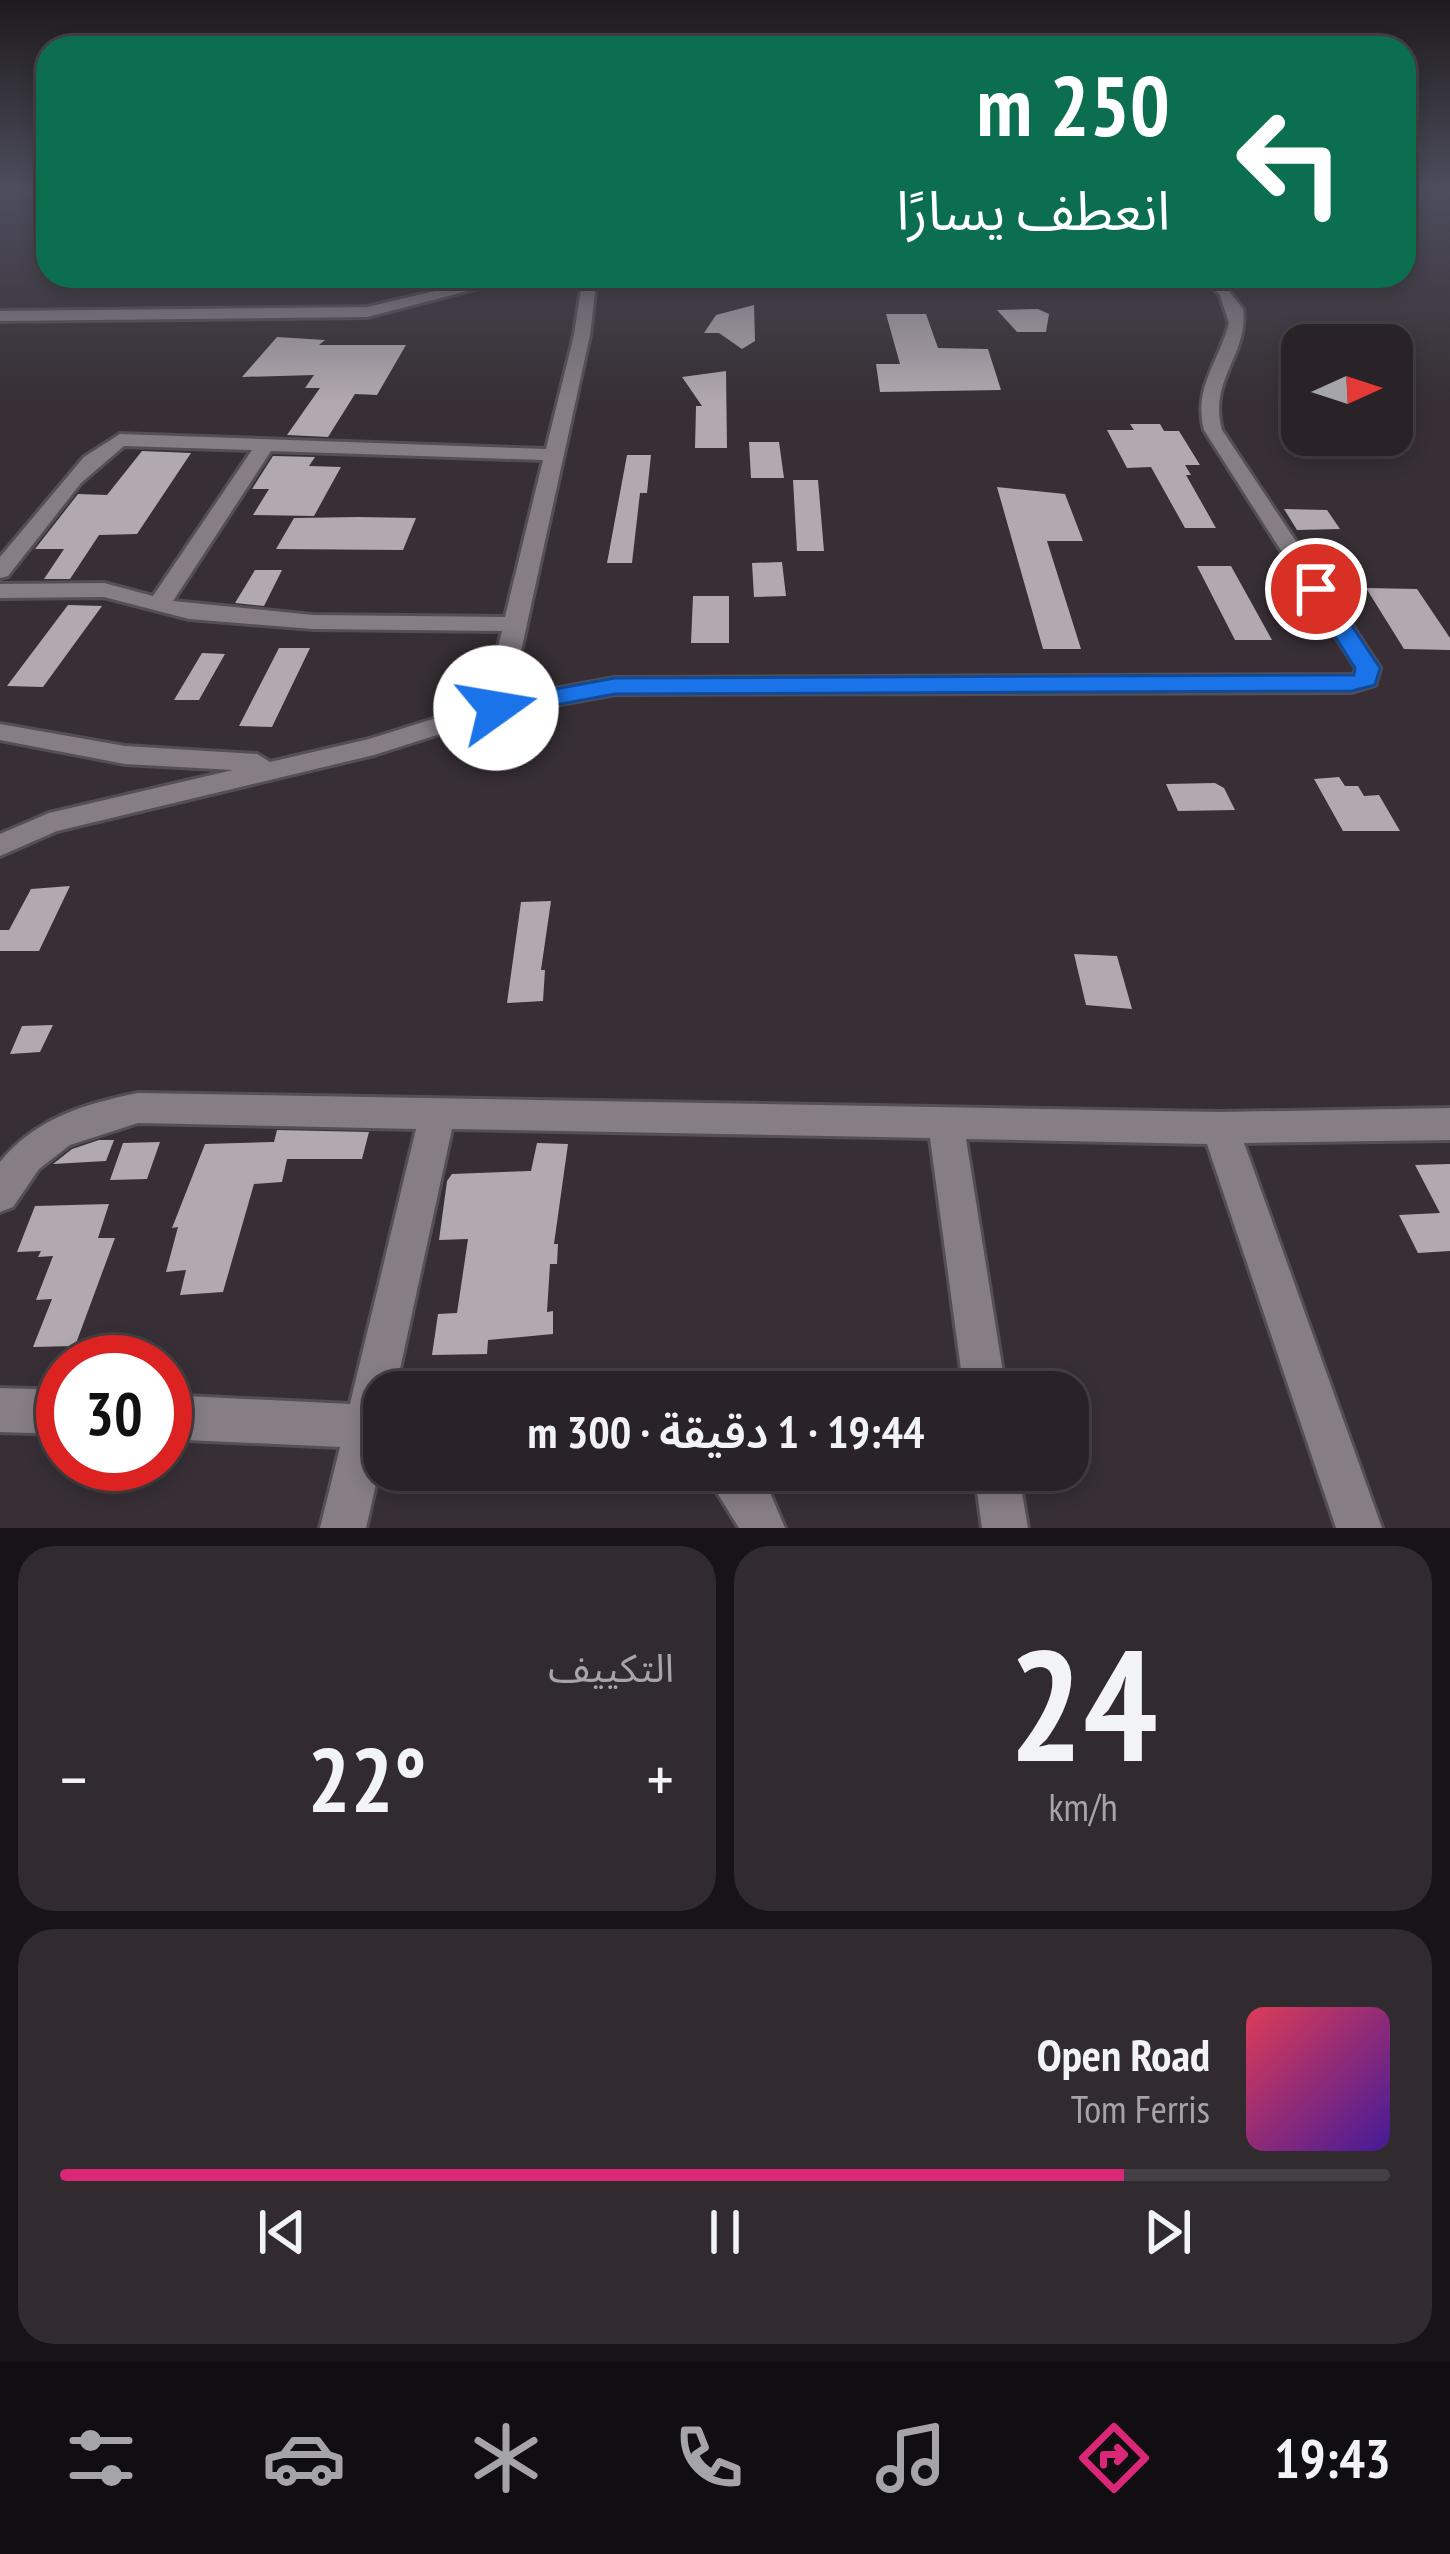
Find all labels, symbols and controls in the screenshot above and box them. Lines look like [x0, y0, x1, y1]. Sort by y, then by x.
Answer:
text: 250 m [977, 50, 1170, 159]
icon: left [1212, 84, 1368, 240]
text: انعطف يسارًا [896, 175, 1170, 245]
north arrow [1281, 324, 1413, 456]
map controls [1281, 324, 1413, 456]
pin [1265, 538, 1367, 640]
icon: arrive [1283, 556, 1349, 622]
position arrow [433, 645, 559, 771]
speed limit sign: 30 [36, 1335, 192, 1491]
text: 19:44 · 1 دقيقة · 300 m [528, 1402, 924, 1460]
text: 24 [1008, 1602, 1158, 1804]
text: التكييف [548, 1642, 674, 1693]
text: 22° [308, 1720, 426, 1837]
text: − [60, 1736, 87, 1821]
text: + [647, 1736, 674, 1821]
text: km/h [1048, 1781, 1118, 1832]
text: Open Road [1037, 2025, 1210, 2083]
text: Tom Ferris [1071, 2083, 1210, 2134]
icon: previous [249, 2199, 315, 2265]
icon: pause [692, 2199, 758, 2265]
icon: next [1135, 2199, 1201, 2265]
icon: filters [59, 2416, 143, 2500]
icon: car [262, 2416, 346, 2500]
icon: climate [464, 2416, 548, 2500]
icon: phone [667, 2416, 751, 2500]
icon: music [869, 2416, 953, 2500]
icon: directions [1072, 2416, 1156, 2500]
text: 19:43 [1274, 2423, 1391, 2493]

